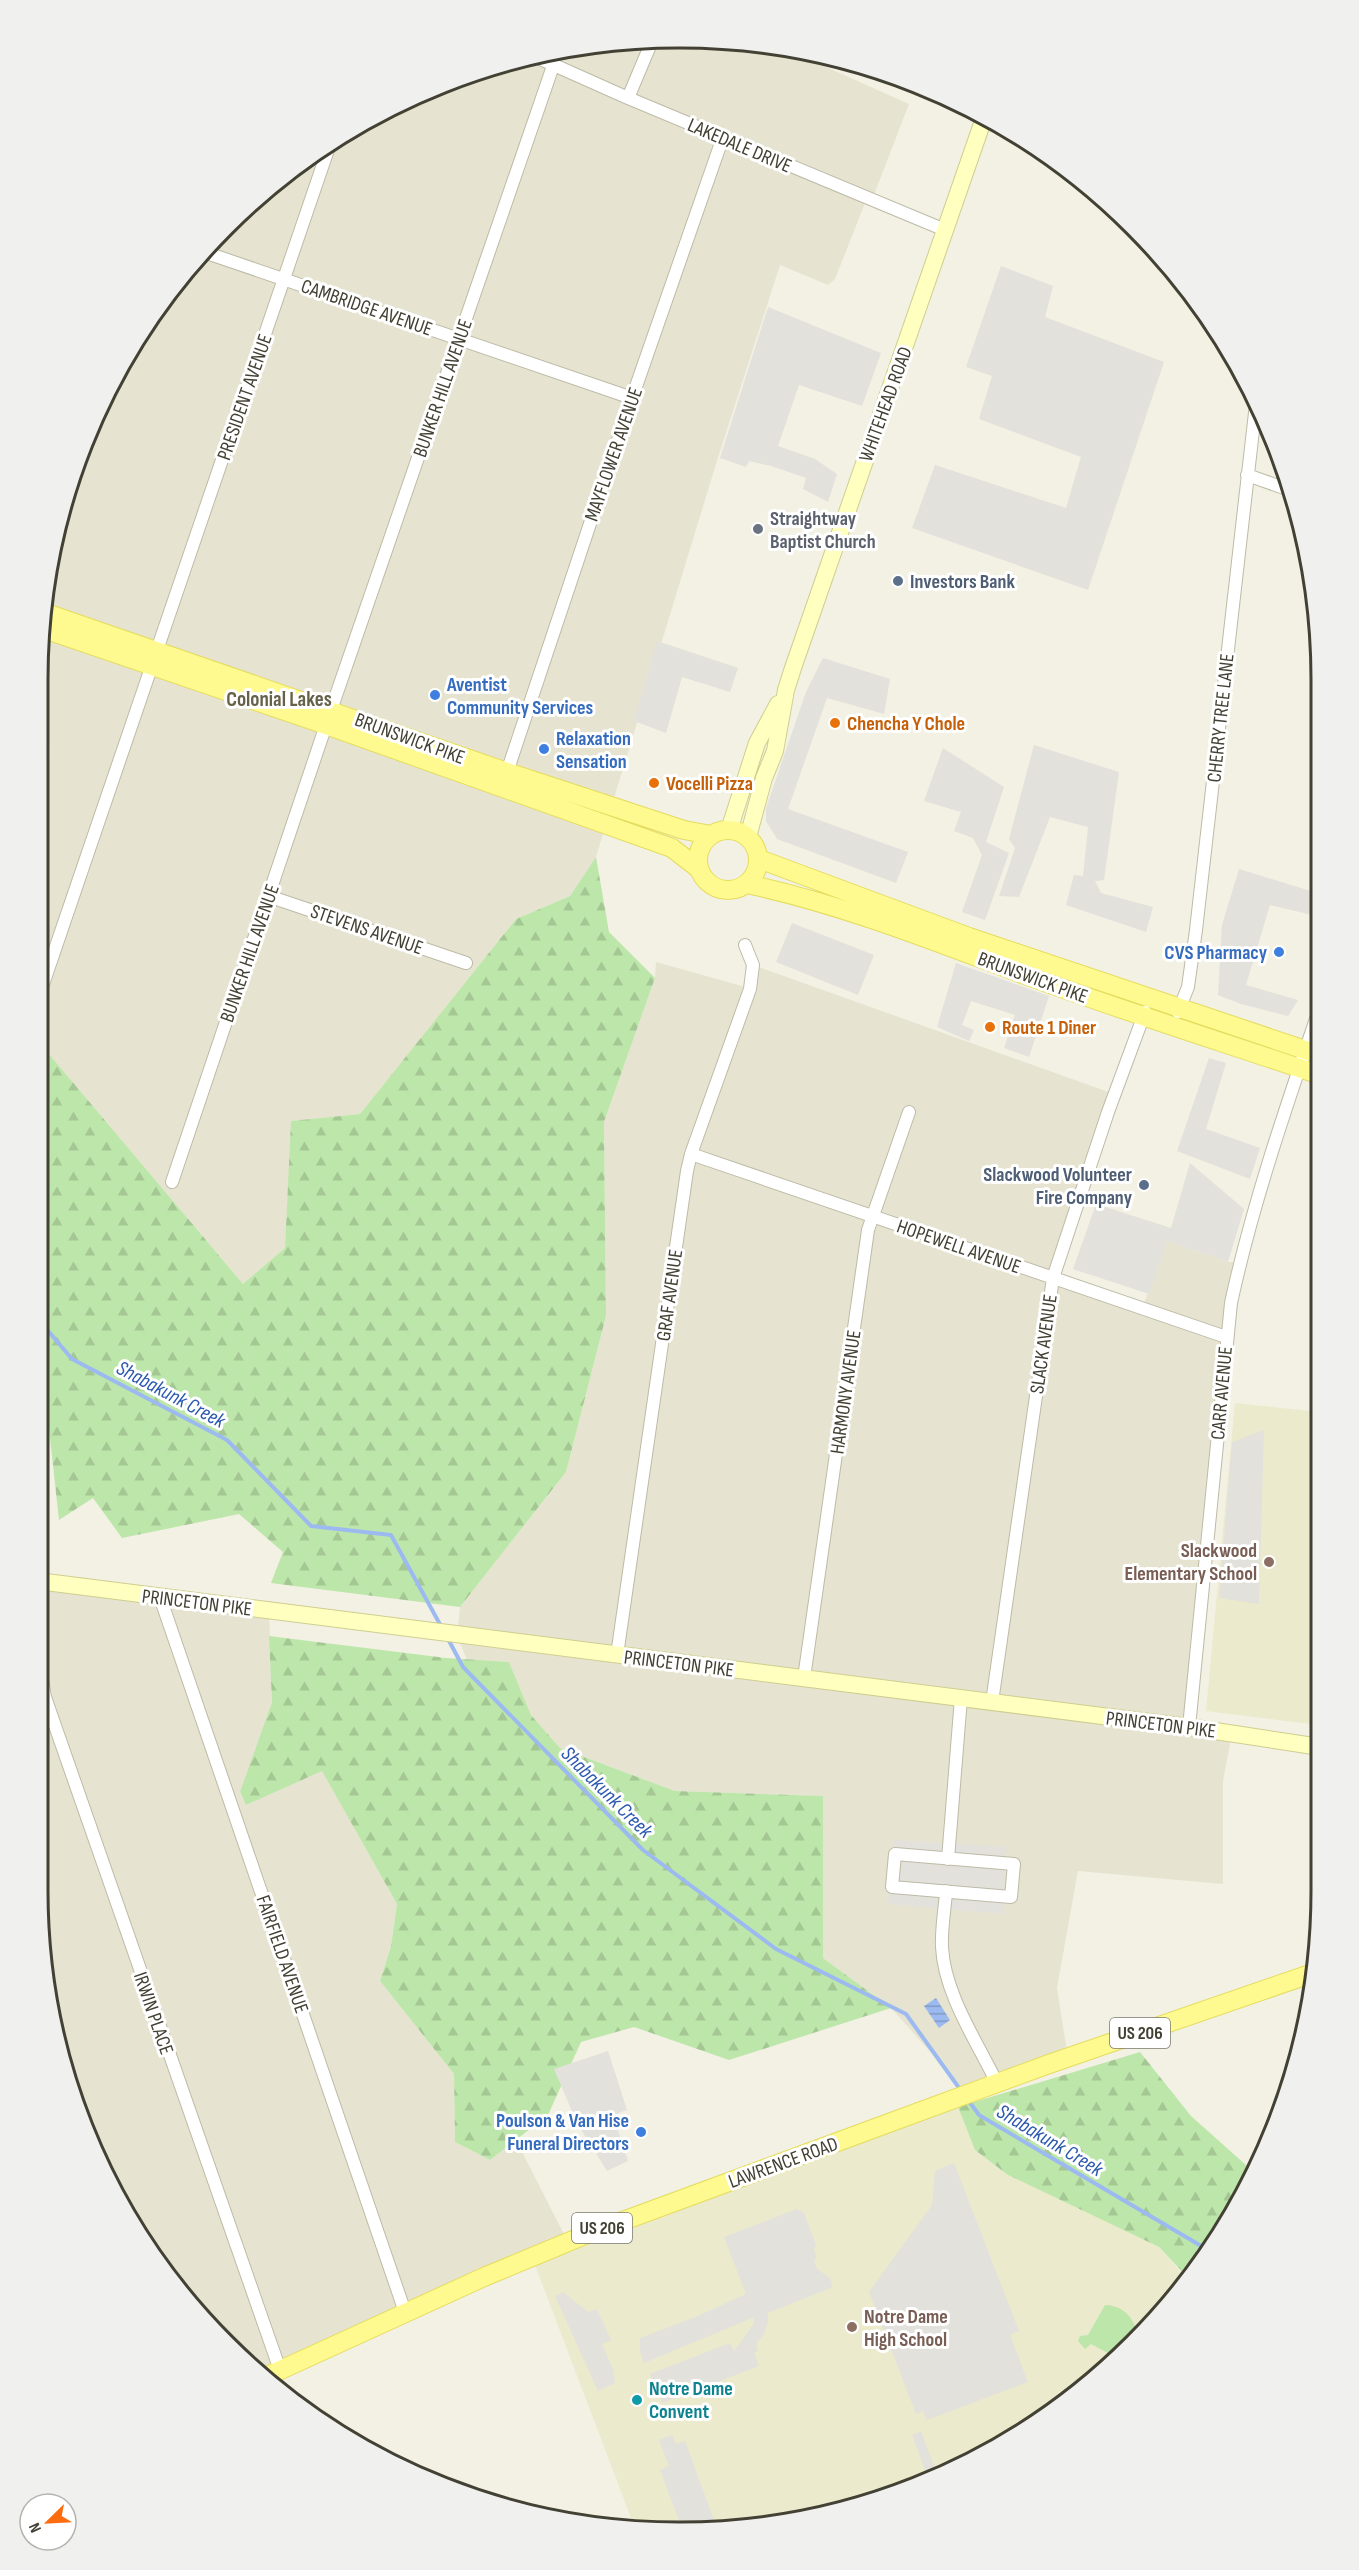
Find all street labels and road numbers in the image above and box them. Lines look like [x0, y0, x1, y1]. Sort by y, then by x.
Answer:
street label: LAKEDALE DRIVE [684, 113, 795, 179]
street label: CAMBRIDGE AVENUE [298, 274, 435, 342]
street label: BUNKER HILL AVENUE [408, 316, 478, 460]
street label: PRESIDENT AVENUE [212, 331, 278, 463]
street label: WHITEHEAD ROAD [854, 344, 918, 465]
street label: MAYFLOWER AVENUE [580, 384, 648, 524]
street label: CHERRY TREE LANE [1202, 652, 1240, 784]
street label: BRUNSWICK PIKE [351, 708, 468, 770]
street label: BUNKER HILL AVENUE [215, 881, 285, 1025]
street label: STEVENS AVENUE [307, 899, 426, 960]
street label: BRUNSWICK PIKE [974, 947, 1091, 1009]
street label: HOPEWELL AVENUE [894, 1215, 1024, 1279]
street label: GRAF AVENUE [652, 1248, 688, 1343]
street label: SLACK AVENUE [1025, 1293, 1063, 1395]
street label: HARMONY AVENUE [825, 1329, 867, 1456]
street label: CARR AVENUE [1206, 1345, 1238, 1441]
street label: PRINCETON PIKE [141, 1584, 253, 1622]
street label: PRINCETON PIKE [623, 1645, 735, 1683]
street label: PRINCETON PIKE [1105, 1706, 1217, 1744]
street label: FAIRFIELD AVENUE [251, 1892, 313, 2017]
street label: IRWIN PLACE [128, 1969, 178, 2058]
road number: US 206 [1110, 2018, 1170, 2048]
street label: LAWRENCE ROAD [725, 2132, 841, 2194]
road number: US 206 [572, 2213, 632, 2243]

